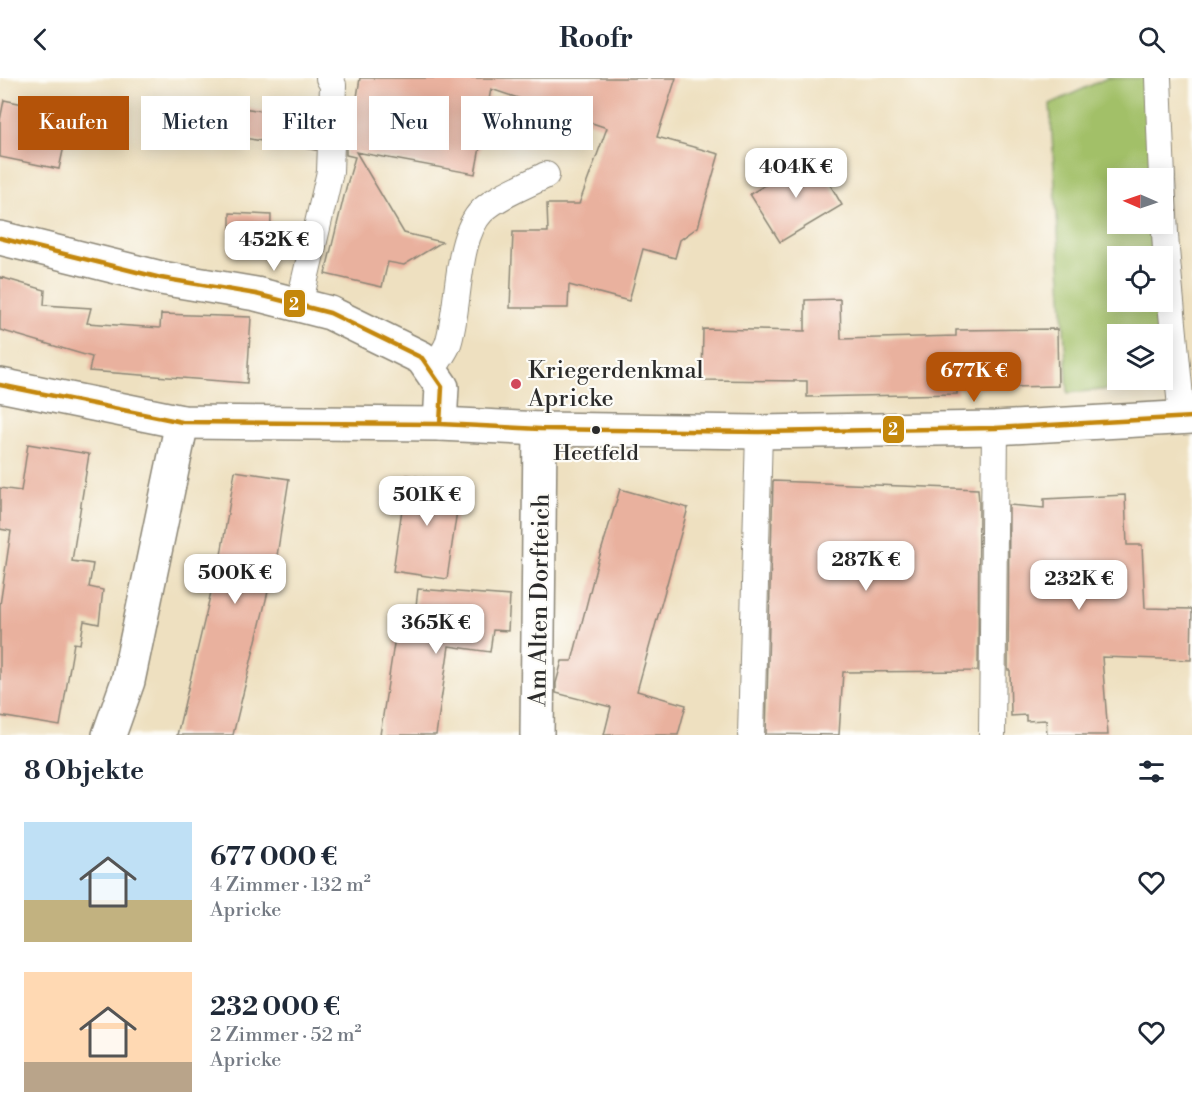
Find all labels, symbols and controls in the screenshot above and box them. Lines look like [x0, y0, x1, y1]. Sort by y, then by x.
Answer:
text: Roofr [559, 22, 633, 56]
icon: back [24, 23, 57, 56]
icon: search [1135, 23, 1168, 56]
chip: Kaufen [18, 96, 129, 150]
chip: Mieten [141, 96, 250, 150]
chip: Filter [262, 96, 357, 150]
chip: Neu [369, 96, 449, 150]
chip: Wohnung [461, 96, 593, 150]
pin: 404K € [747, 148, 845, 199]
text: 404K € [759, 155, 833, 180]
north arrow [1107, 168, 1173, 234]
map controls [1107, 168, 1173, 390]
pin: 452K € [225, 221, 323, 272]
text: 452K € [239, 228, 309, 253]
button: locate [1107, 246, 1173, 312]
line badge: 2 [283, 289, 306, 318]
text: 2 [289, 295, 299, 315]
button: layers [1107, 324, 1173, 390]
pin: 677K € [925, 352, 1023, 403]
place label: Kriegerdenkmal Apricke [527, 356, 704, 414]
text: 677K € [940, 359, 1008, 384]
marker: Kriegerdenkmal Apricke [509, 377, 523, 391]
line badge: 2 [882, 415, 905, 444]
text: 2 [888, 420, 898, 440]
marker: Heetfeld [590, 424, 602, 436]
place label: Heetfeld [553, 440, 639, 467]
pin: 501K € [378, 476, 476, 527]
text: 501K € [393, 483, 461, 508]
street label: Am Alten Dorfteich [523, 493, 557, 708]
pin: 287K € [817, 541, 915, 592]
text: 287K € [831, 548, 901, 573]
pin: 500K € [186, 554, 284, 605]
pin: 232K € [1030, 560, 1128, 611]
text: 500K € [198, 561, 272, 586]
text: 232K € [1044, 567, 1114, 592]
pin: 365K € [387, 604, 485, 655]
text: 365K € [401, 611, 471, 636]
text: 8 Objekte [24, 755, 144, 787]
icon: filters [1135, 755, 1168, 788]
text: 677 000 € [210, 841, 337, 873]
icon: home [72, 846, 144, 918]
icon: heart [1135, 866, 1168, 899]
text: 4 Zimmer · 132 m² [210, 873, 371, 898]
text: Apricke [210, 898, 281, 923]
text: 232 000 € [210, 991, 340, 1023]
icon: home [72, 996, 144, 1068]
icon: heart [1135, 1016, 1168, 1049]
text: 2 Zimmer · 52 m² [210, 1023, 362, 1048]
text: Apricke [210, 1048, 281, 1073]

